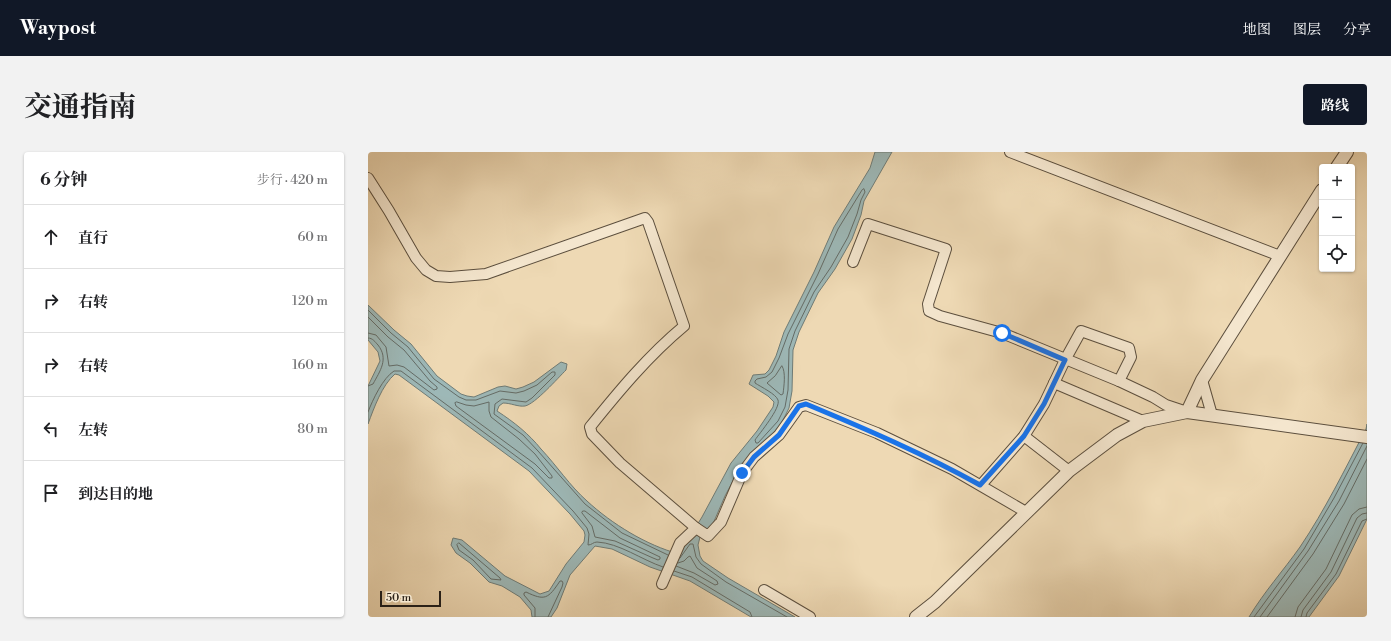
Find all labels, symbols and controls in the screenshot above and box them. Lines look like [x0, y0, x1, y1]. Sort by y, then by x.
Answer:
text: Waypost [20, 16, 96, 40]
text: 地图 [1243, 21, 1271, 39]
text: 图层 [1293, 21, 1321, 39]
text: 分享 [1343, 21, 1371, 39]
button: 路线 [1303, 84, 1367, 125]
text: 交通指南 [24, 90, 136, 125]
map controls [1319, 164, 1355, 272]
button: + [1319, 164, 1355, 200]
text: 6 分钟 [40, 169, 87, 191]
text: 步行 · 420 m [257, 172, 328, 188]
button: − [1319, 200, 1355, 236]
icon: ahead [40, 226, 62, 248]
text: 直行 [78, 229, 108, 248]
text: 60 m [297, 229, 328, 245]
button: locate [1319, 236, 1355, 272]
icon: right [40, 290, 62, 312]
text: 右转 [78, 293, 108, 312]
text: 120 m [292, 293, 328, 309]
route start [993, 324, 1011, 342]
icon: right [40, 354, 62, 376]
text: 右转 [78, 357, 108, 376]
text: 160 m [292, 357, 328, 373]
icon: left [40, 418, 62, 440]
text: 左转 [78, 421, 108, 440]
text: 80 m [297, 421, 328, 437]
route end [733, 464, 751, 482]
icon: arrive [40, 482, 62, 504]
text: 到达目的地 [78, 485, 153, 504]
scale bar [380, 589, 441, 608]
text: 50 m [386, 591, 411, 605]

